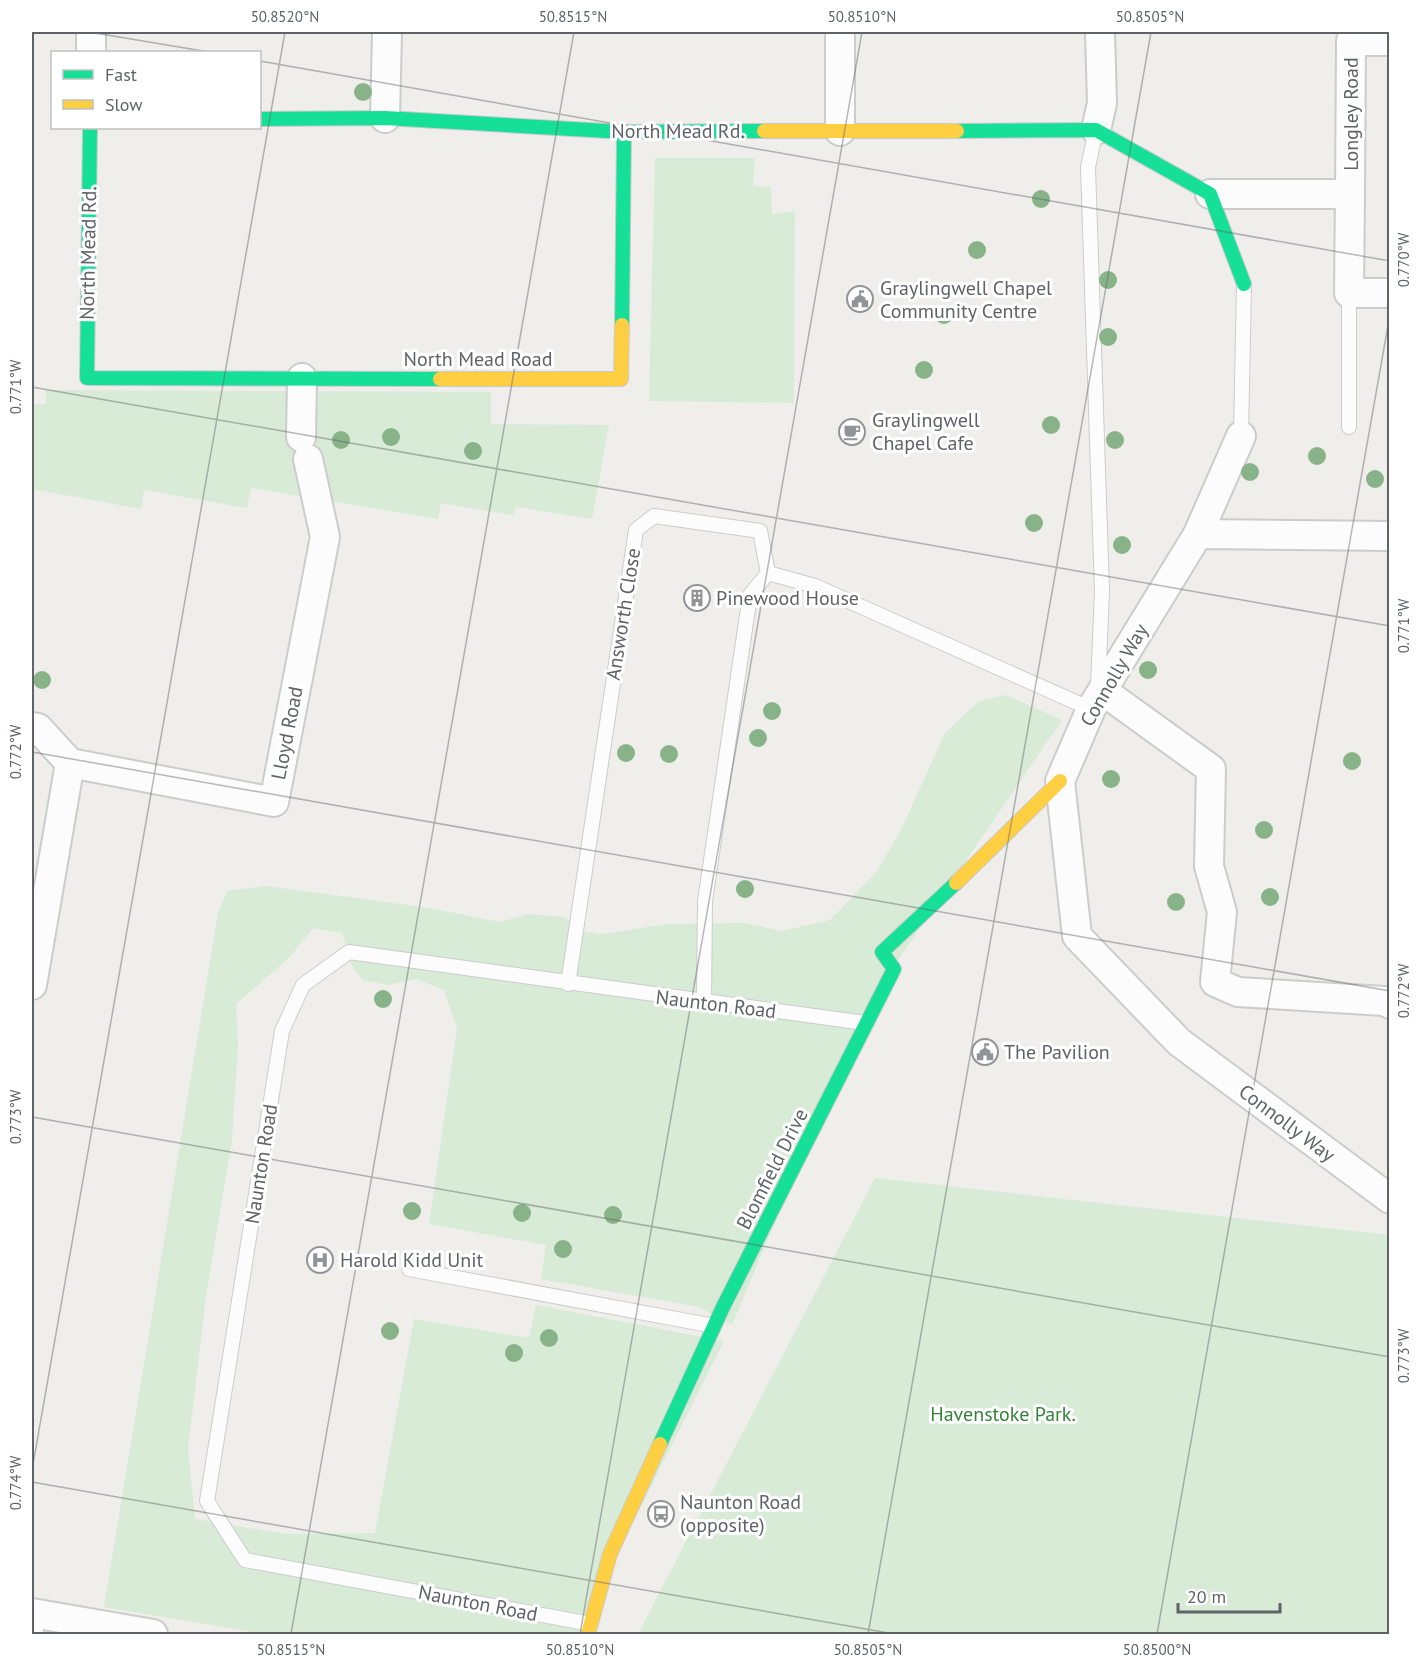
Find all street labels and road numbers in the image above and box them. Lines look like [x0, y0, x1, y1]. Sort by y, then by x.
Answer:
street label: Longley Road [1338, 57, 1364, 171]
street label: North Mead Rd. [611, 118, 745, 144]
street label: North Mead Rd. [74, 186, 102, 320]
street label: North Mead Road [404, 346, 552, 372]
street label: Answorth Close [600, 546, 646, 682]
street label: Connolly Way [1074, 618, 1154, 731]
street label: Lloyd Road [265, 684, 309, 782]
street label: Naunton Road [654, 984, 778, 1024]
street label: Connolly Way [1234, 1078, 1341, 1168]
street label: Naunton Road [239, 1102, 283, 1226]
street label: Blomfield Drive [730, 1104, 814, 1234]
street label: Naunton Road [416, 1579, 540, 1627]

